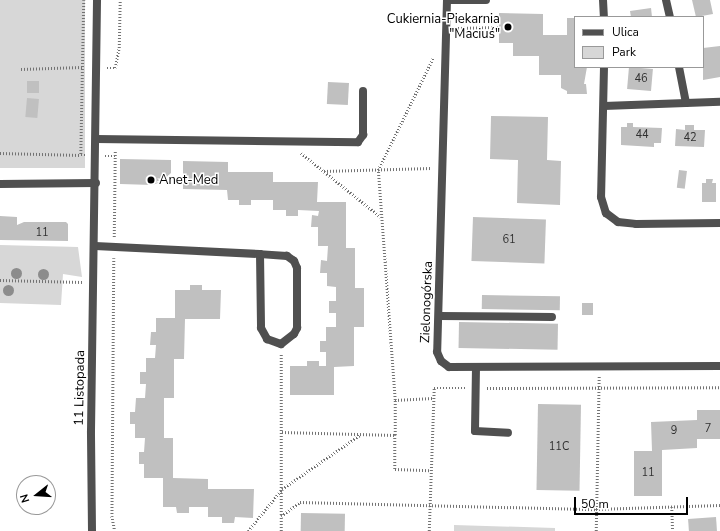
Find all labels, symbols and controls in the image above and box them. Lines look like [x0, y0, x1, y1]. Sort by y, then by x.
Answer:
place label: Cukiernia-Piekarnia "Maciuś" [387, 12, 500, 43]
legend [574, 16, 704, 68]
marker: Cukiernia-Piekarnia "Maciuś" [503, 22, 513, 32]
text: Ulica [612, 24, 639, 40]
text: Park [612, 44, 636, 60]
house number: 46 [634, 72, 648, 86]
house number: 44 [635, 128, 649, 142]
house number: 42 [683, 131, 697, 145]
place label: Anet-Med [159, 172, 218, 188]
marker: Anet-Med [146, 175, 156, 185]
house number: 11 [35, 226, 49, 240]
house number: 61 [502, 233, 516, 247]
street label: Zielonogórska [418, 261, 436, 343]
street label: 11 Listopada [72, 350, 88, 426]
house number: 7 [705, 422, 711, 436]
house number: 9 [671, 424, 677, 438]
house number: 11C [549, 440, 569, 454]
house number: 11 [641, 466, 655, 480]
north arrow [16, 475, 56, 515]
scale bar [576, 489, 690, 515]
text: N [17, 492, 33, 504]
text: 50 m [581, 496, 609, 512]

